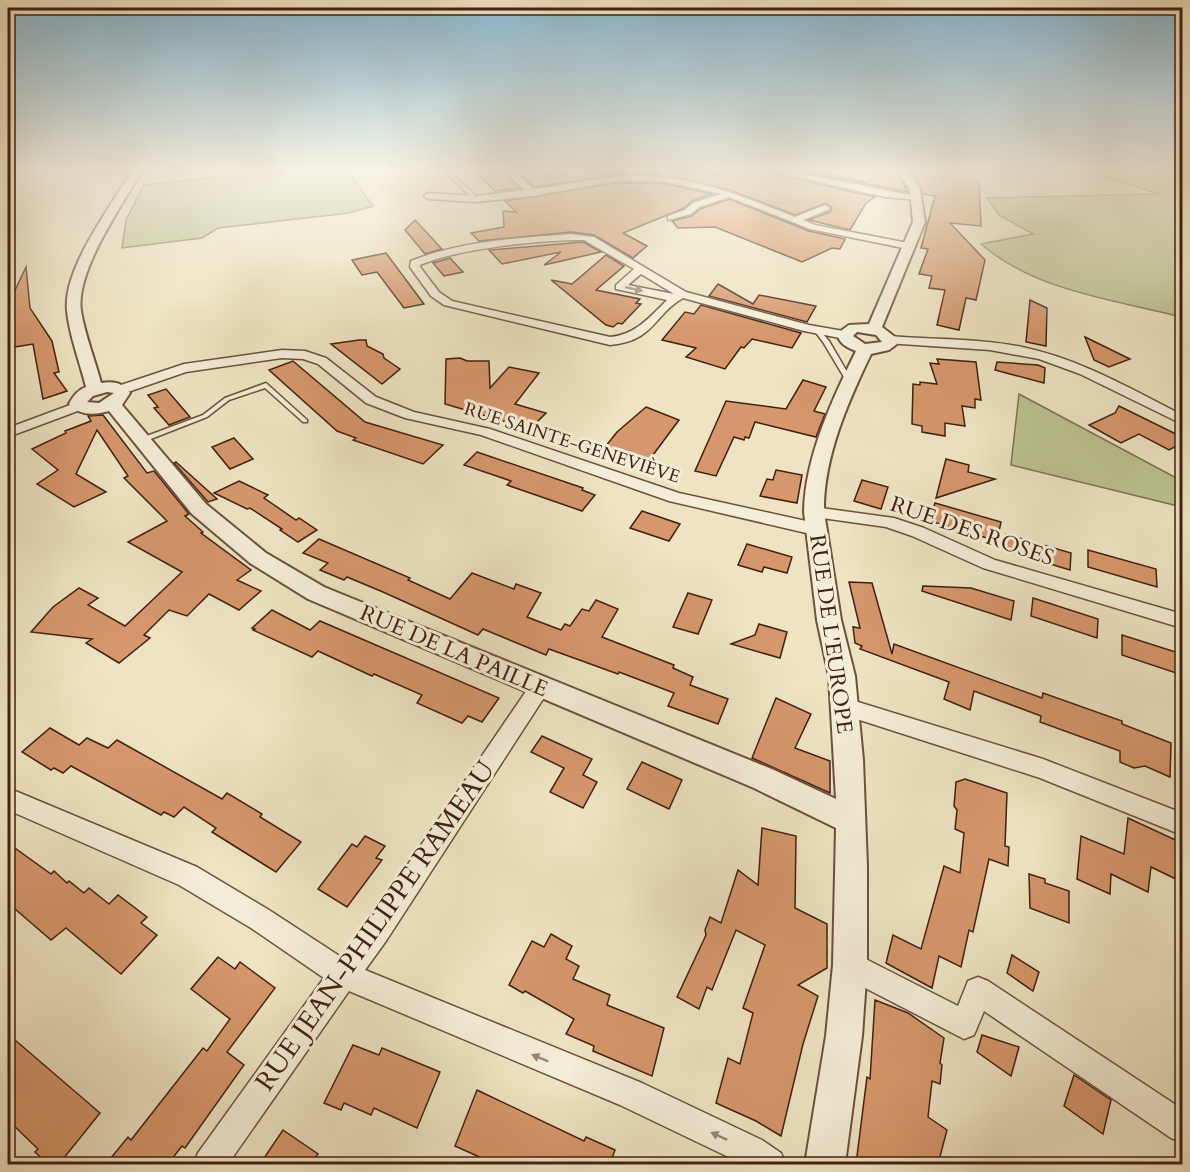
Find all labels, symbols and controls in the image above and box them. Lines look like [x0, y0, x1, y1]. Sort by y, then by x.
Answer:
one-way arrow [625, 285, 643, 295]
street label: RUE SAINTE-GENEVIÈVE [461, 396, 683, 490]
street label: RUE DES ROSES [886, 489, 1058, 573]
street label: RUE DE L'EUROPE [802, 533, 860, 735]
street label: RUE DE LA PAILLE [355, 598, 553, 704]
street label: RUE JEAN-PHILIPPE RAMEAU [247, 754, 503, 1098]
one-way arrow [531, 1053, 549, 1063]
one-way arrow [711, 1132, 728, 1141]

